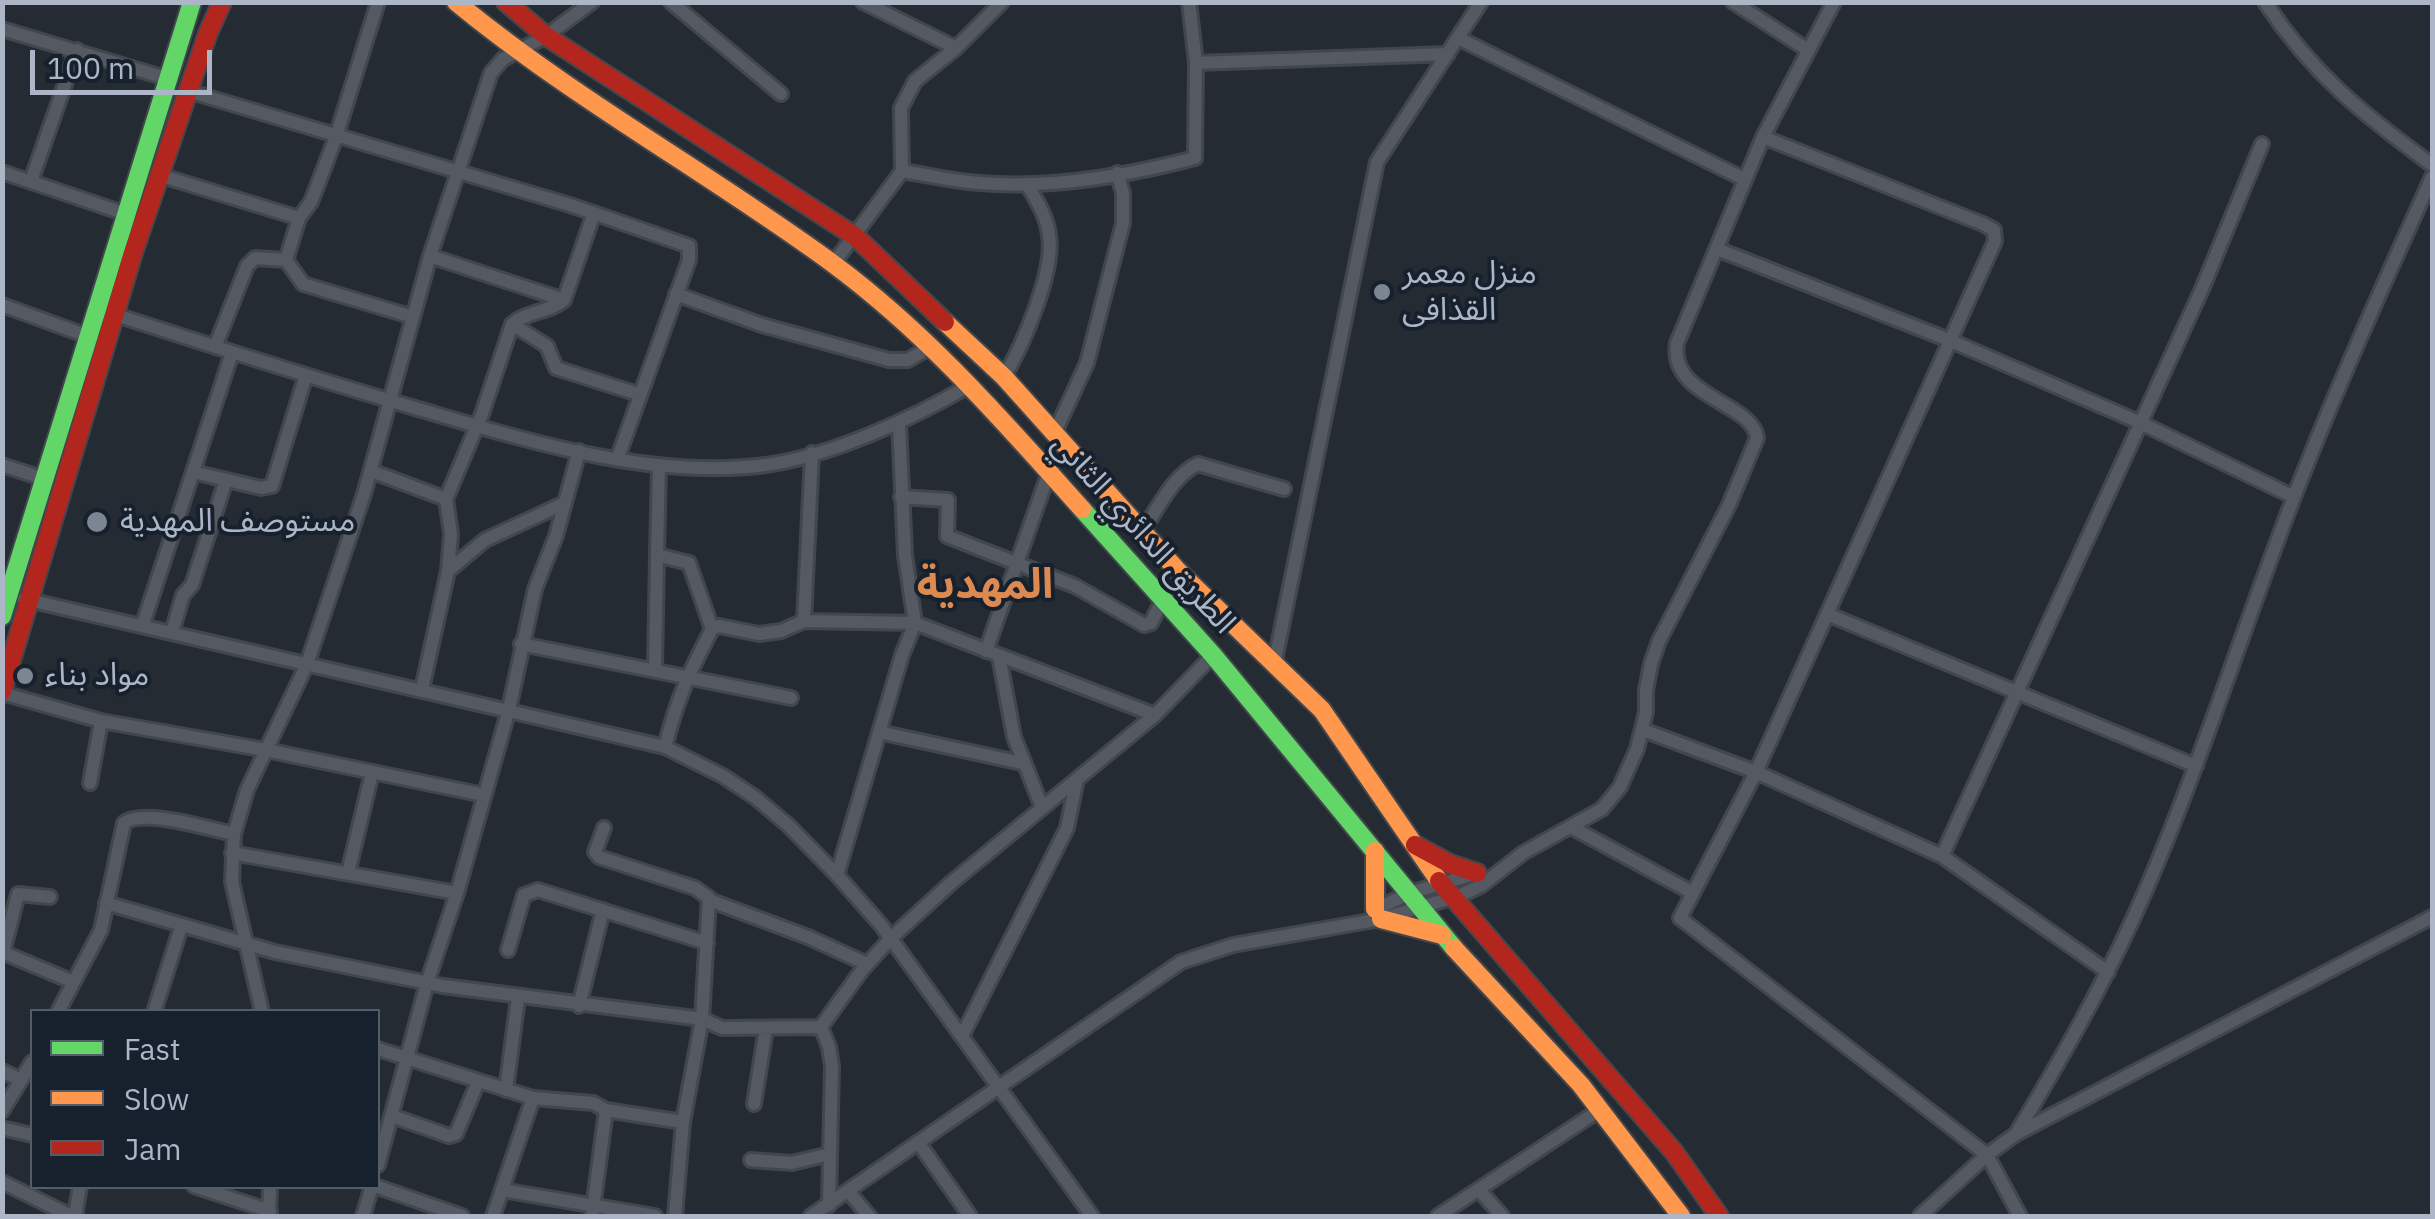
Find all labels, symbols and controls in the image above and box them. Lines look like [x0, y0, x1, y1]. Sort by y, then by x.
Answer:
scale bar [35, 30, 218, 92]
text: 100 m [47, 48, 134, 87]
place label: منزل معمر القذافى [1402, 255, 1537, 330]
marker: منزل معمر القذافى [1371, 281, 1393, 303]
street label: الطريق الدائري الثاني [1043, 426, 1243, 642]
place label: مستوصف المهدية [120, 503, 355, 541]
marker: مستوصف المهدية [84, 509, 110, 535]
district label: المهدية [917, 561, 1053, 611]
place label: مواد بناء [45, 657, 149, 695]
marker: مواد بناء [14, 665, 36, 687]
legend [30, 1009, 380, 1189]
text: Fast [124, 1029, 181, 1068]
text: Slow [124, 1079, 189, 1118]
text: Jam [124, 1129, 182, 1168]

